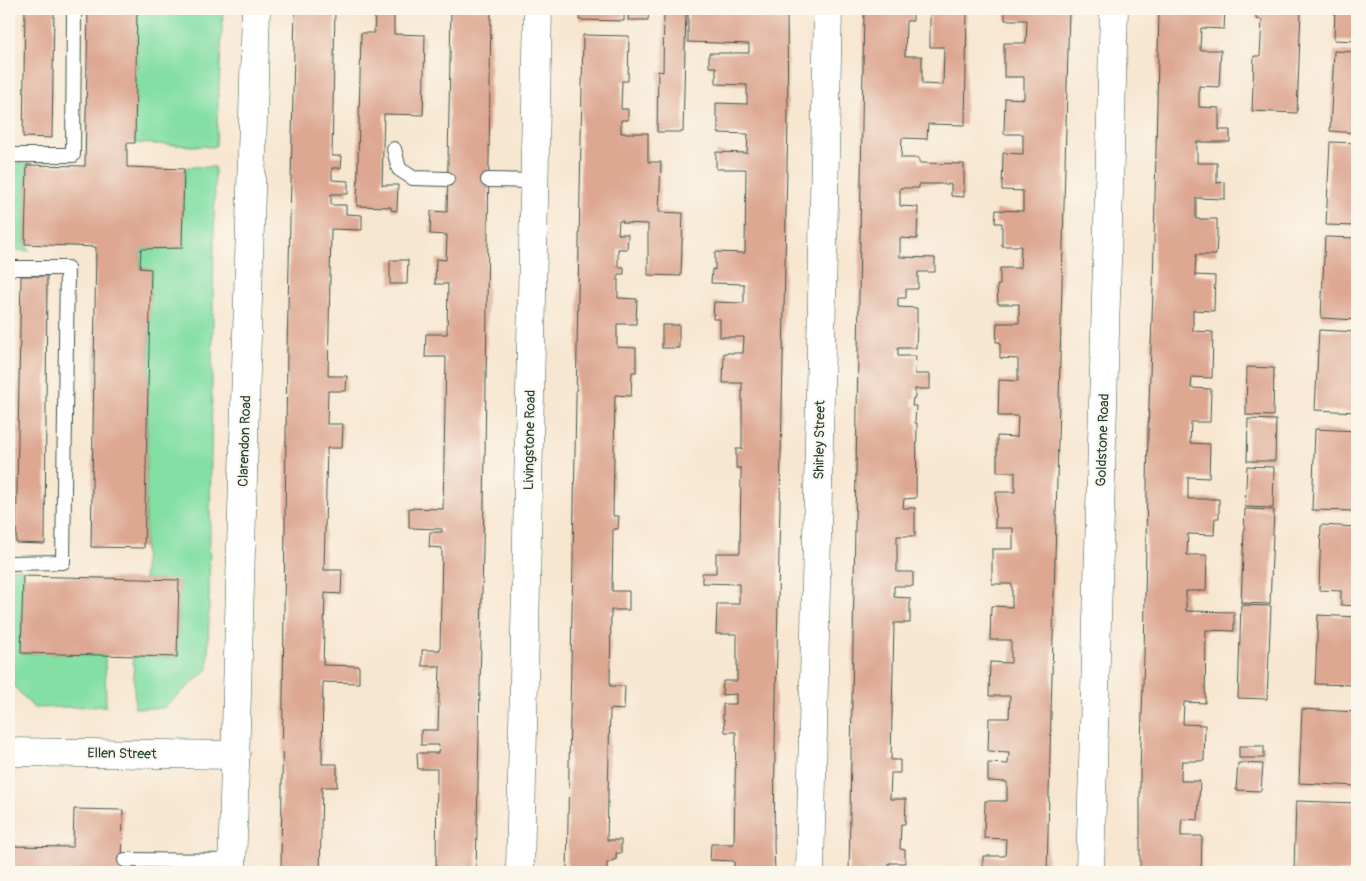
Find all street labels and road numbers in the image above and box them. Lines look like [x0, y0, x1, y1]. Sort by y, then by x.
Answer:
street label: Livingstone Road [520, 389, 539, 490]
street label: Goldstone Road [1092, 393, 1113, 487]
street label: Clarendon Road [234, 395, 255, 487]
street label: Shirley Street [810, 400, 829, 480]
street label: Ellen Street [87, 744, 157, 763]

